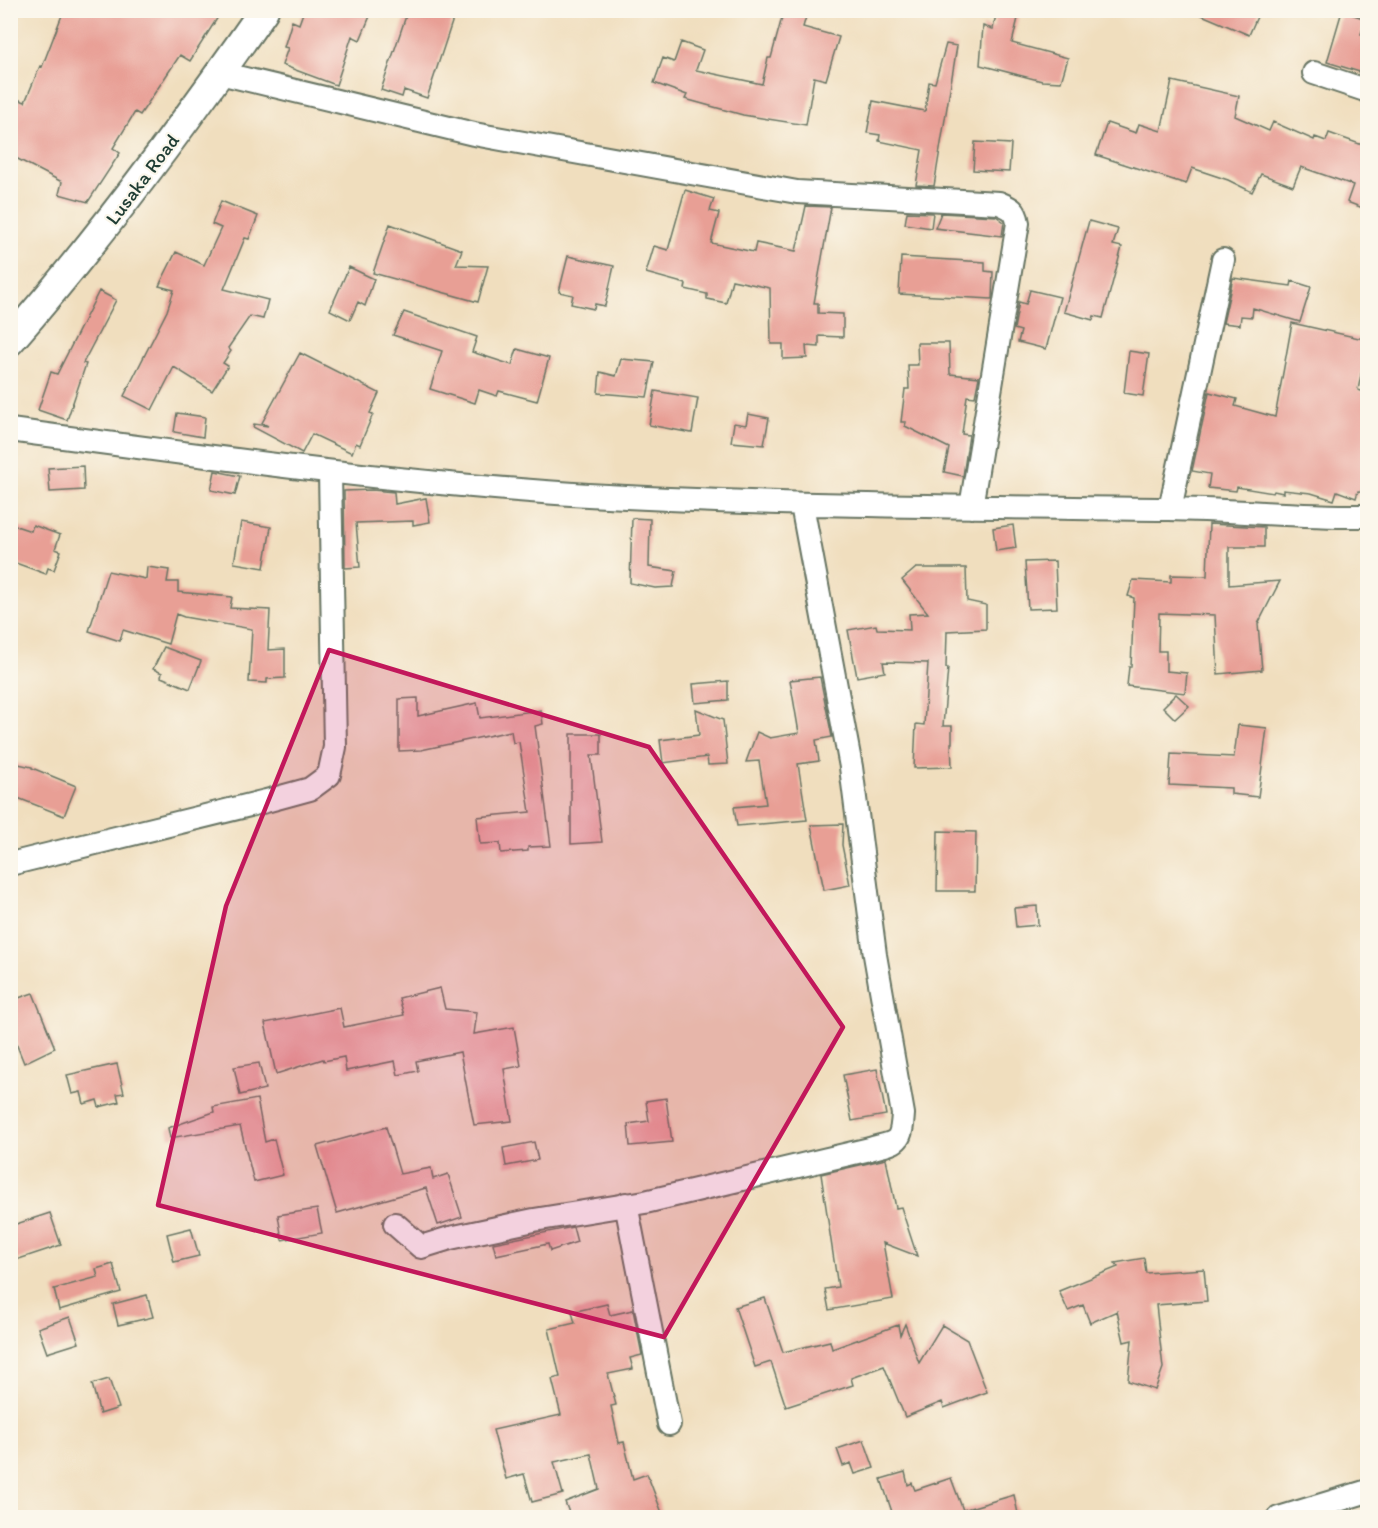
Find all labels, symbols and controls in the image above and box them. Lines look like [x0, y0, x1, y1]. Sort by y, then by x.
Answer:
street label: Lusaka Road [100, 129, 184, 229]

